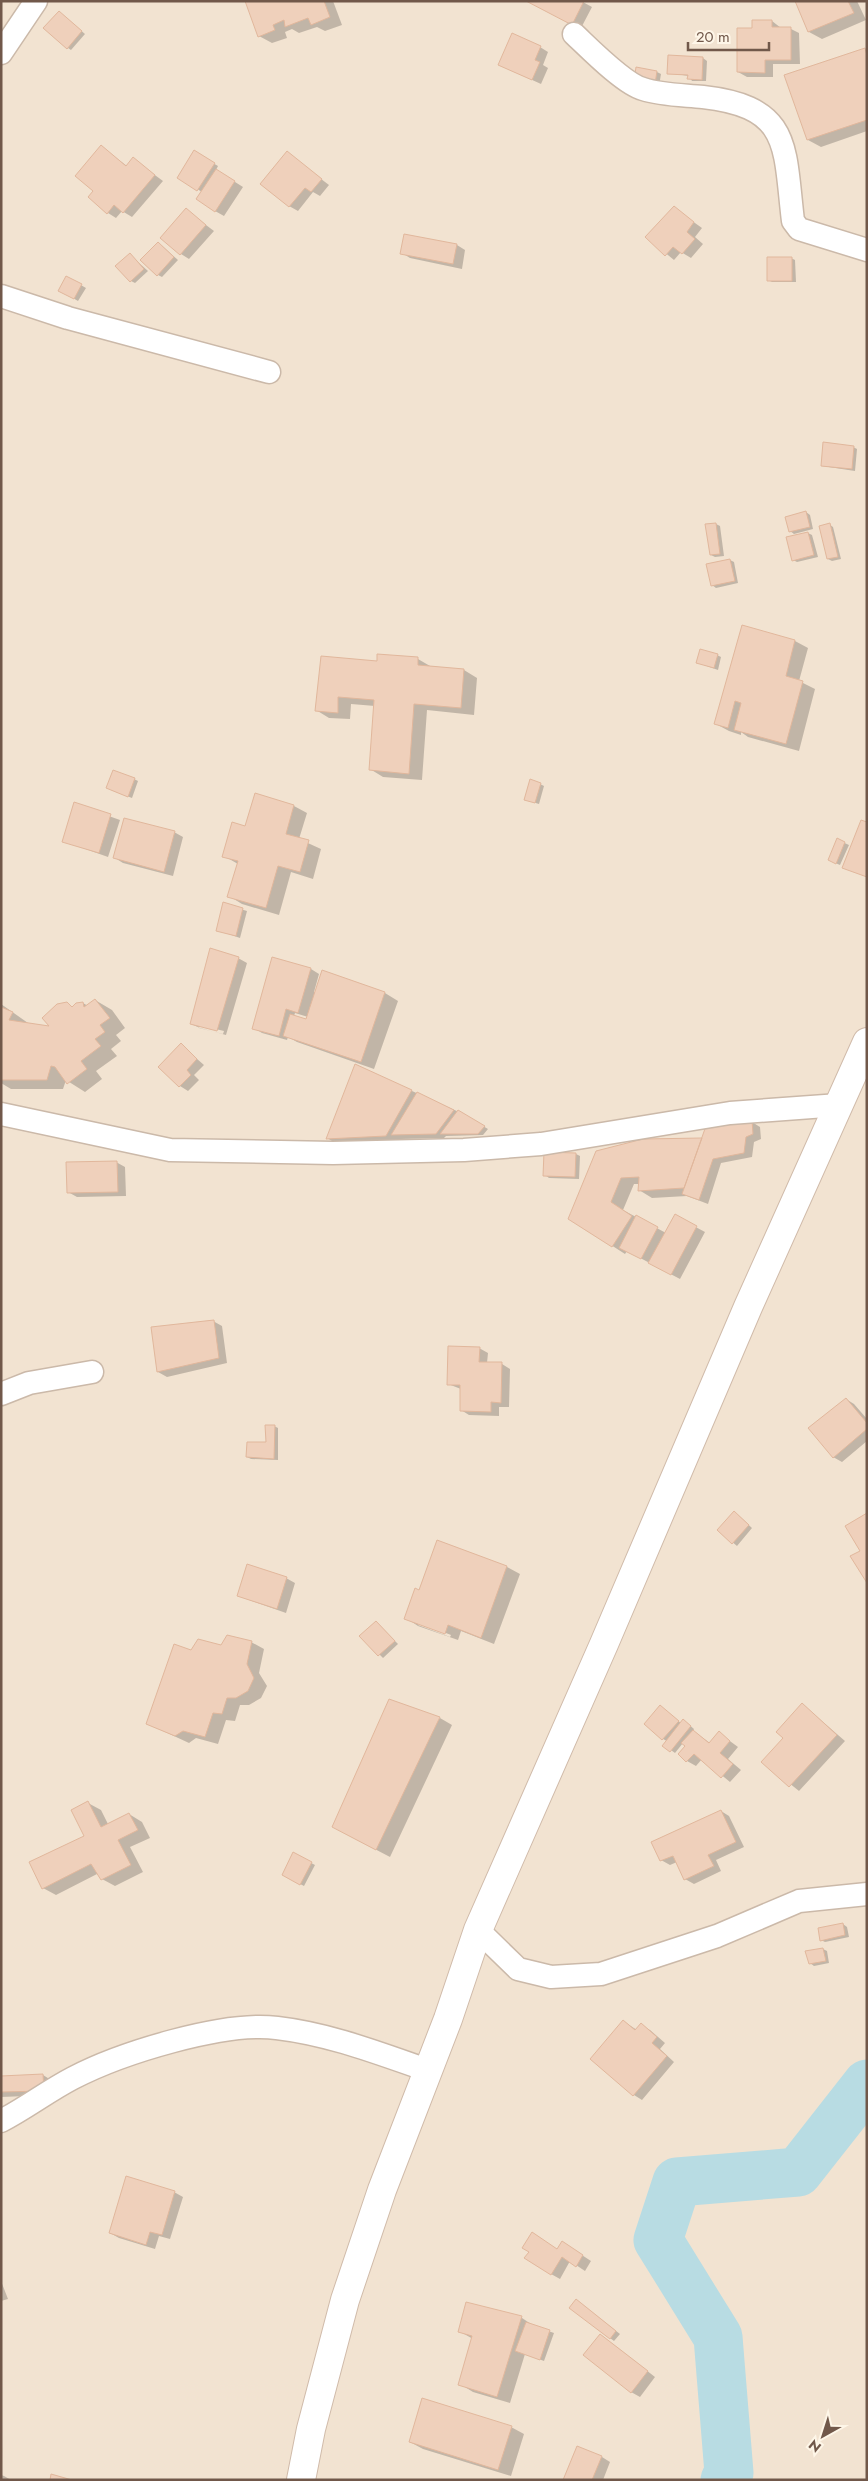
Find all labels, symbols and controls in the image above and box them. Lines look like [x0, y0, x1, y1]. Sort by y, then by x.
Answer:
scale bar [688, 20, 769, 52]
text: 20 m [696, 26, 730, 48]
north arrow [798, 2411, 848, 2461]
text: N [804, 2435, 825, 2457]

